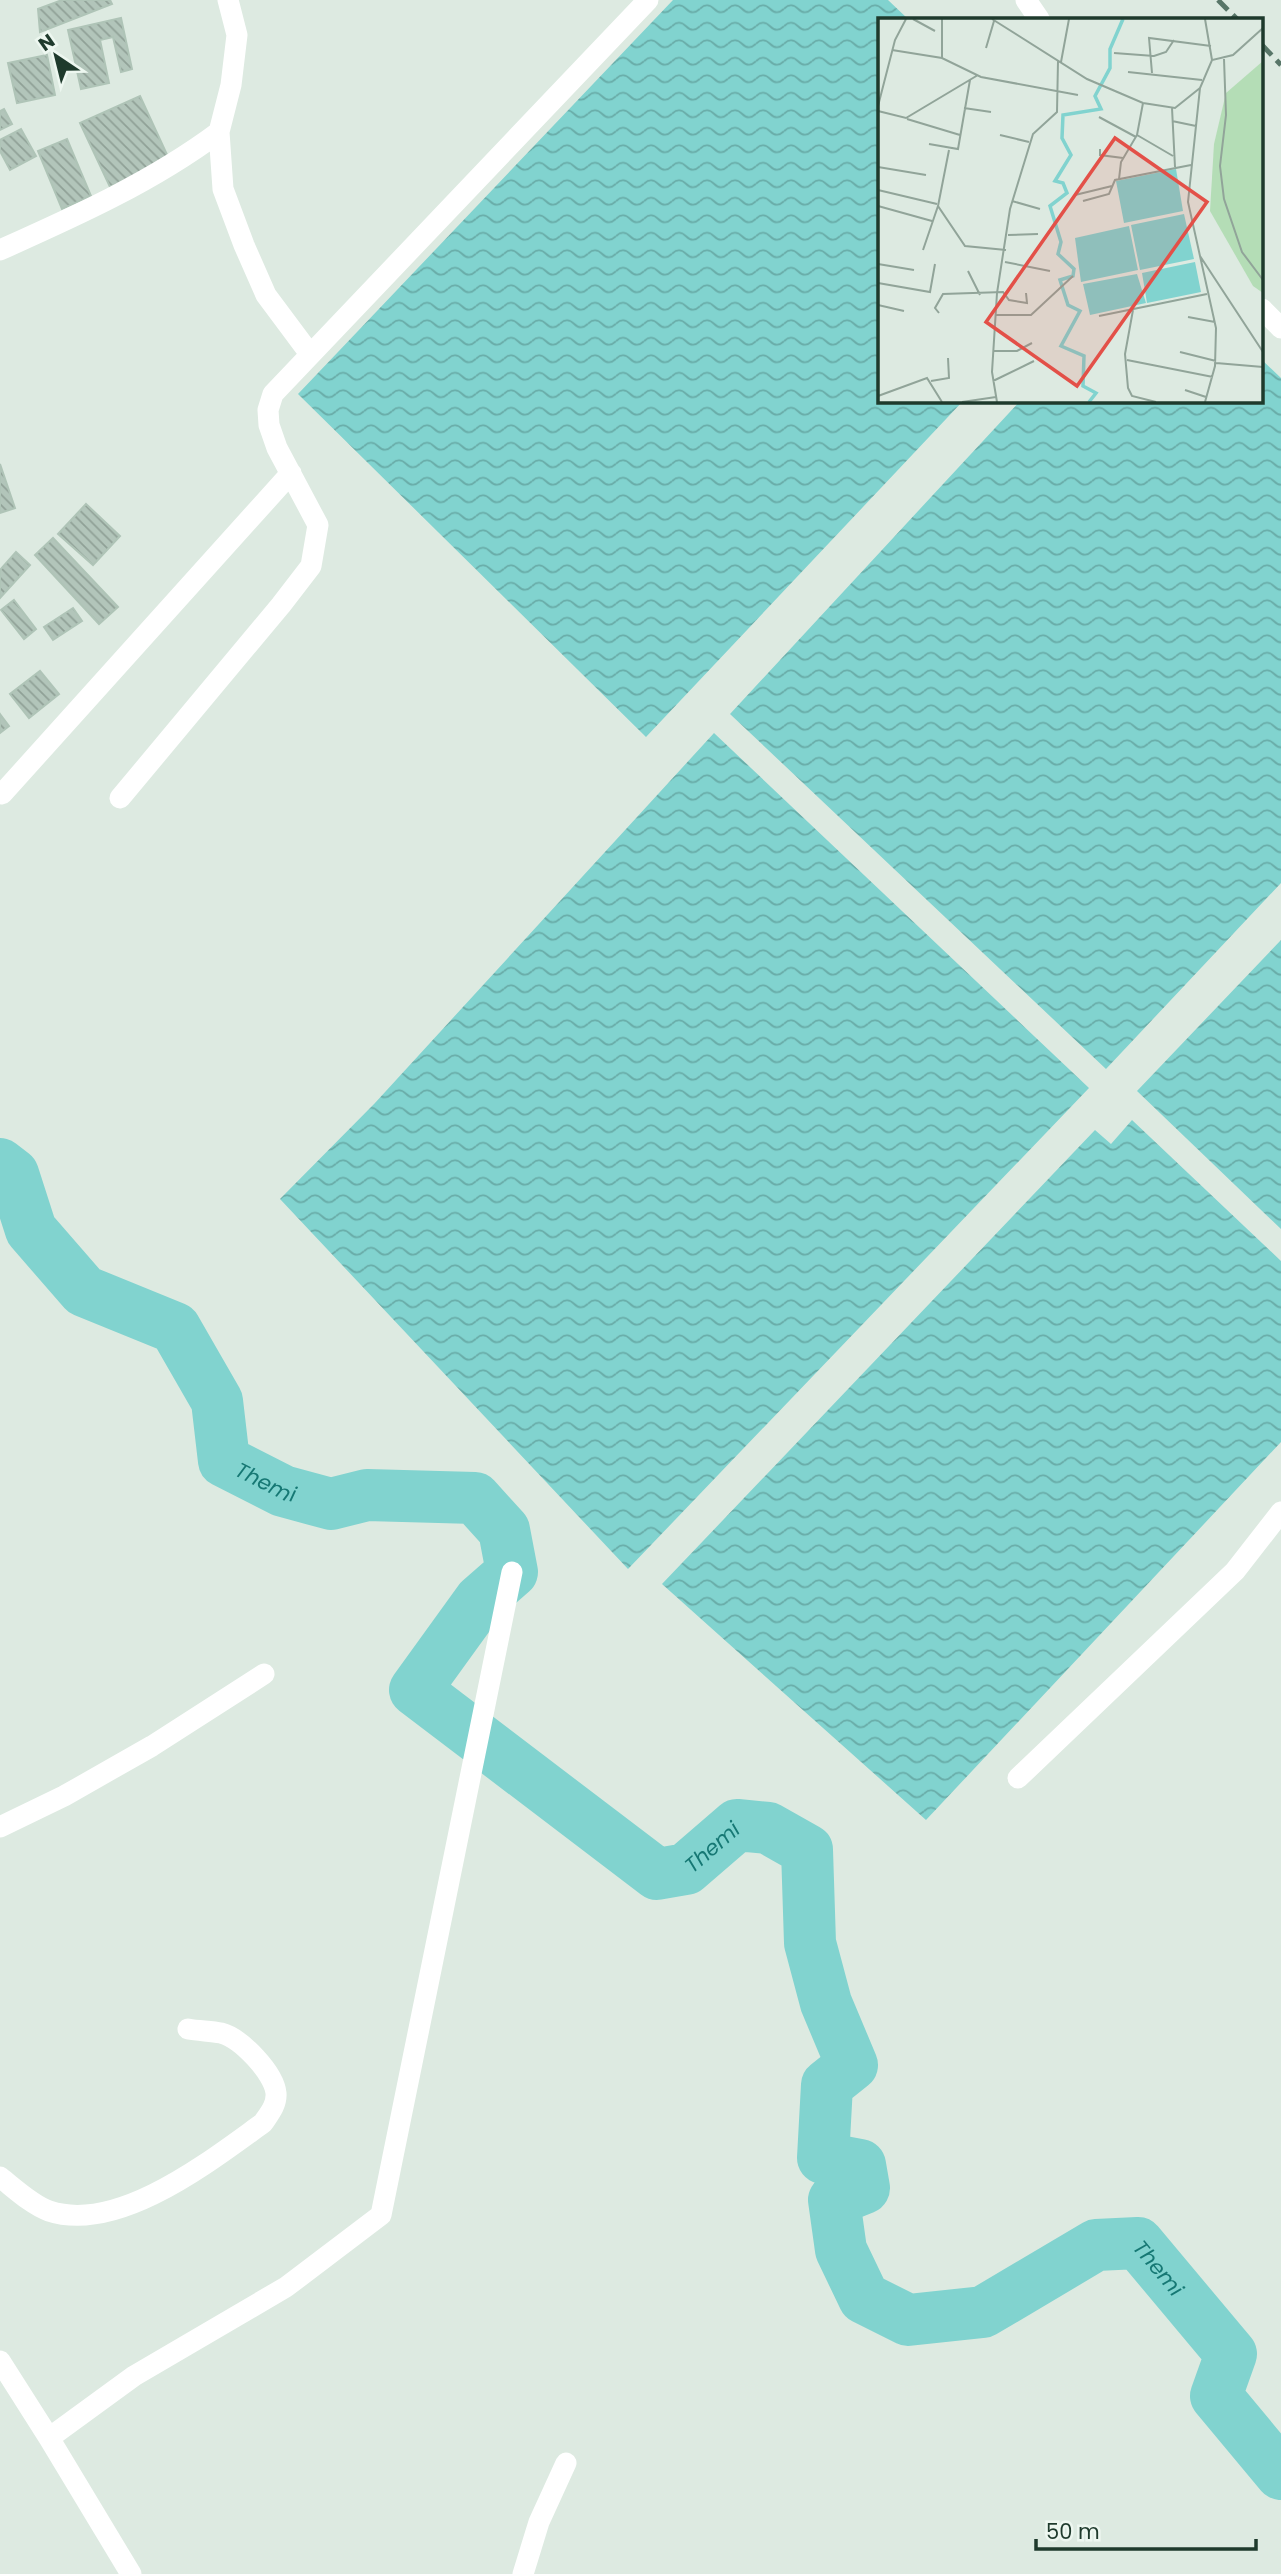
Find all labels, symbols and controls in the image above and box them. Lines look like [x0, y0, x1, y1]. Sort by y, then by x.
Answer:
inset map [878, 18, 1264, 402]
north arrow [21, 21, 91, 91]
text: N [33, 27, 60, 58]
water label: Themi [231, 1455, 300, 1509]
water label: Themi [678, 1814, 746, 1879]
water label: Themi [1127, 2234, 1191, 2302]
scale bar [1036, 2508, 1256, 2552]
text: 50 m [1046, 2517, 1100, 2546]

